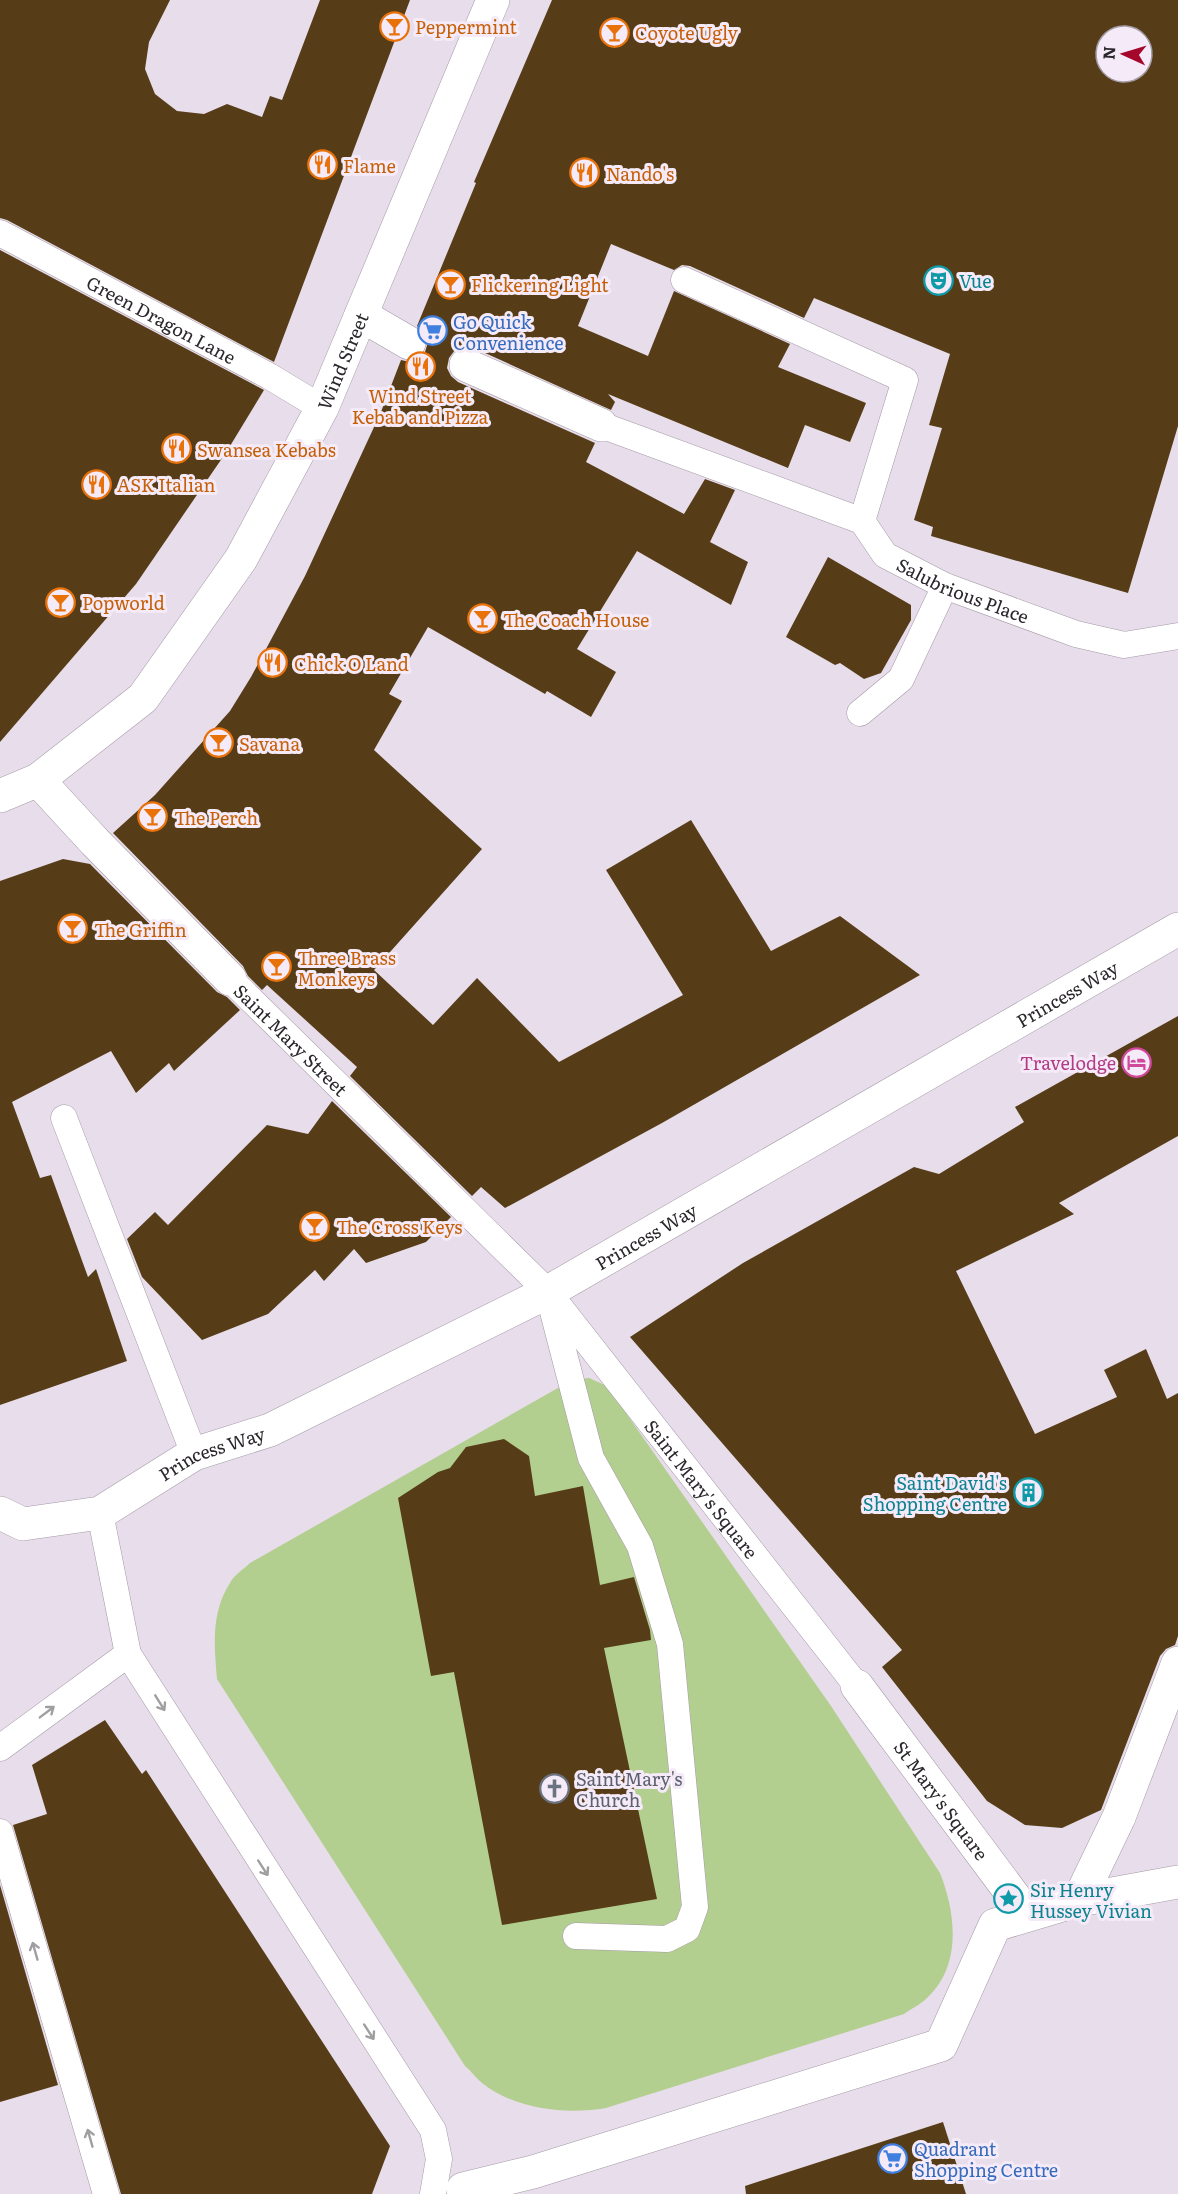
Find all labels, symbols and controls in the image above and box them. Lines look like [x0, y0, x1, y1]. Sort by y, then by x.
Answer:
bar icon: Peppermint [378, 10, 410, 42]
place label: Peppermint [415, 13, 518, 40]
bar icon: Coyote Ugly [598, 16, 630, 48]
place label: Coyote Ugly [635, 19, 738, 46]
north arrow [1094, 24, 1154, 84]
text: N [1096, 45, 1120, 60]
restaurant icon: Flame [306, 149, 338, 181]
place label: Flame [343, 152, 396, 179]
restaurant icon: Nando's [569, 157, 601, 189]
place label: Nando's [606, 160, 674, 187]
theatre icon: Vue [922, 264, 954, 296]
place label: Vue [959, 267, 992, 294]
street label: Green Dragon Lane [82, 268, 241, 370]
bar icon: Flickering Light [434, 268, 466, 300]
place label: Flickering Light [471, 271, 609, 298]
street label: Wind Street [309, 307, 374, 414]
place label: Go Quick Convenience [453, 308, 564, 356]
supermarket icon: Go Quick Convenience [416, 315, 448, 347]
restaurant icon: Wind Street Kebab and Pizza [404, 350, 436, 382]
place label: Wind Street Kebab and Pizza [352, 382, 489, 430]
restaurant icon: Swansea Kebabs [160, 433, 192, 465]
place label: Swansea Kebabs [197, 436, 336, 463]
restaurant icon: ASK Italian [80, 468, 112, 500]
place label: ASK Italian [117, 471, 216, 498]
street label: Salubrious Place [893, 550, 1033, 629]
bar icon: Popworld [45, 586, 77, 618]
place label: Popworld [82, 589, 165, 616]
bar icon: The Coach House [466, 603, 498, 635]
place label: The Coach House [503, 606, 649, 633]
restaurant icon: Chick O Land [257, 647, 289, 679]
place label: Chick O Land [294, 650, 409, 677]
bar icon: Savana [202, 727, 234, 759]
place label: Savana [239, 730, 300, 757]
bar icon: The Perch [137, 801, 169, 833]
place label: The Perch [174, 804, 258, 831]
bar icon: The Griffin [57, 913, 89, 945]
place label: The Griffin [94, 916, 187, 943]
place label: Three Brass Monkeys [297, 944, 396, 992]
bar icon: Three Brass Monkeys [260, 951, 292, 983]
street label: Princess Way [1011, 953, 1123, 1033]
street label: Saint Mary Street [228, 977, 355, 1102]
hotel icon: Travelodge [1121, 1046, 1153, 1078]
place label: Travelodge [1020, 1049, 1116, 1076]
street label: Princess Way [590, 1195, 702, 1276]
bar icon: The Cross Keys [299, 1210, 331, 1242]
place label: The Cross Keys [336, 1213, 462, 1240]
street label: Saint Mary's Square [639, 1413, 765, 1564]
street label: Princess Way [153, 1419, 269, 1487]
place label: Saint David's Shopping Centre [863, 1469, 1007, 1517]
building icon: Saint David's Shopping Centre [1012, 1476, 1044, 1508]
one-way arrow [154, 1694, 166, 1711]
one-way arrow [38, 1706, 54, 1719]
street label: St Mary's Square [888, 1734, 995, 1865]
place label: Saint Mary's Church [576, 1765, 682, 1813]
church icon: Saint Mary's Church [539, 1772, 571, 1804]
one-way arrow [258, 1859, 270, 1876]
place label: Sir Henry Hussey Vivian [1030, 1876, 1152, 1924]
place icon: Sir Henry Hussey Vivian [993, 1883, 1025, 1915]
one-way arrow [29, 1942, 40, 1961]
one-way arrow [363, 2023, 375, 2040]
one-way arrow [84, 2129, 95, 2148]
place label: Quadrant Shopping Centre [914, 2135, 1058, 2183]
supermarket icon: Quadrant Shopping Centre [877, 2142, 909, 2174]

